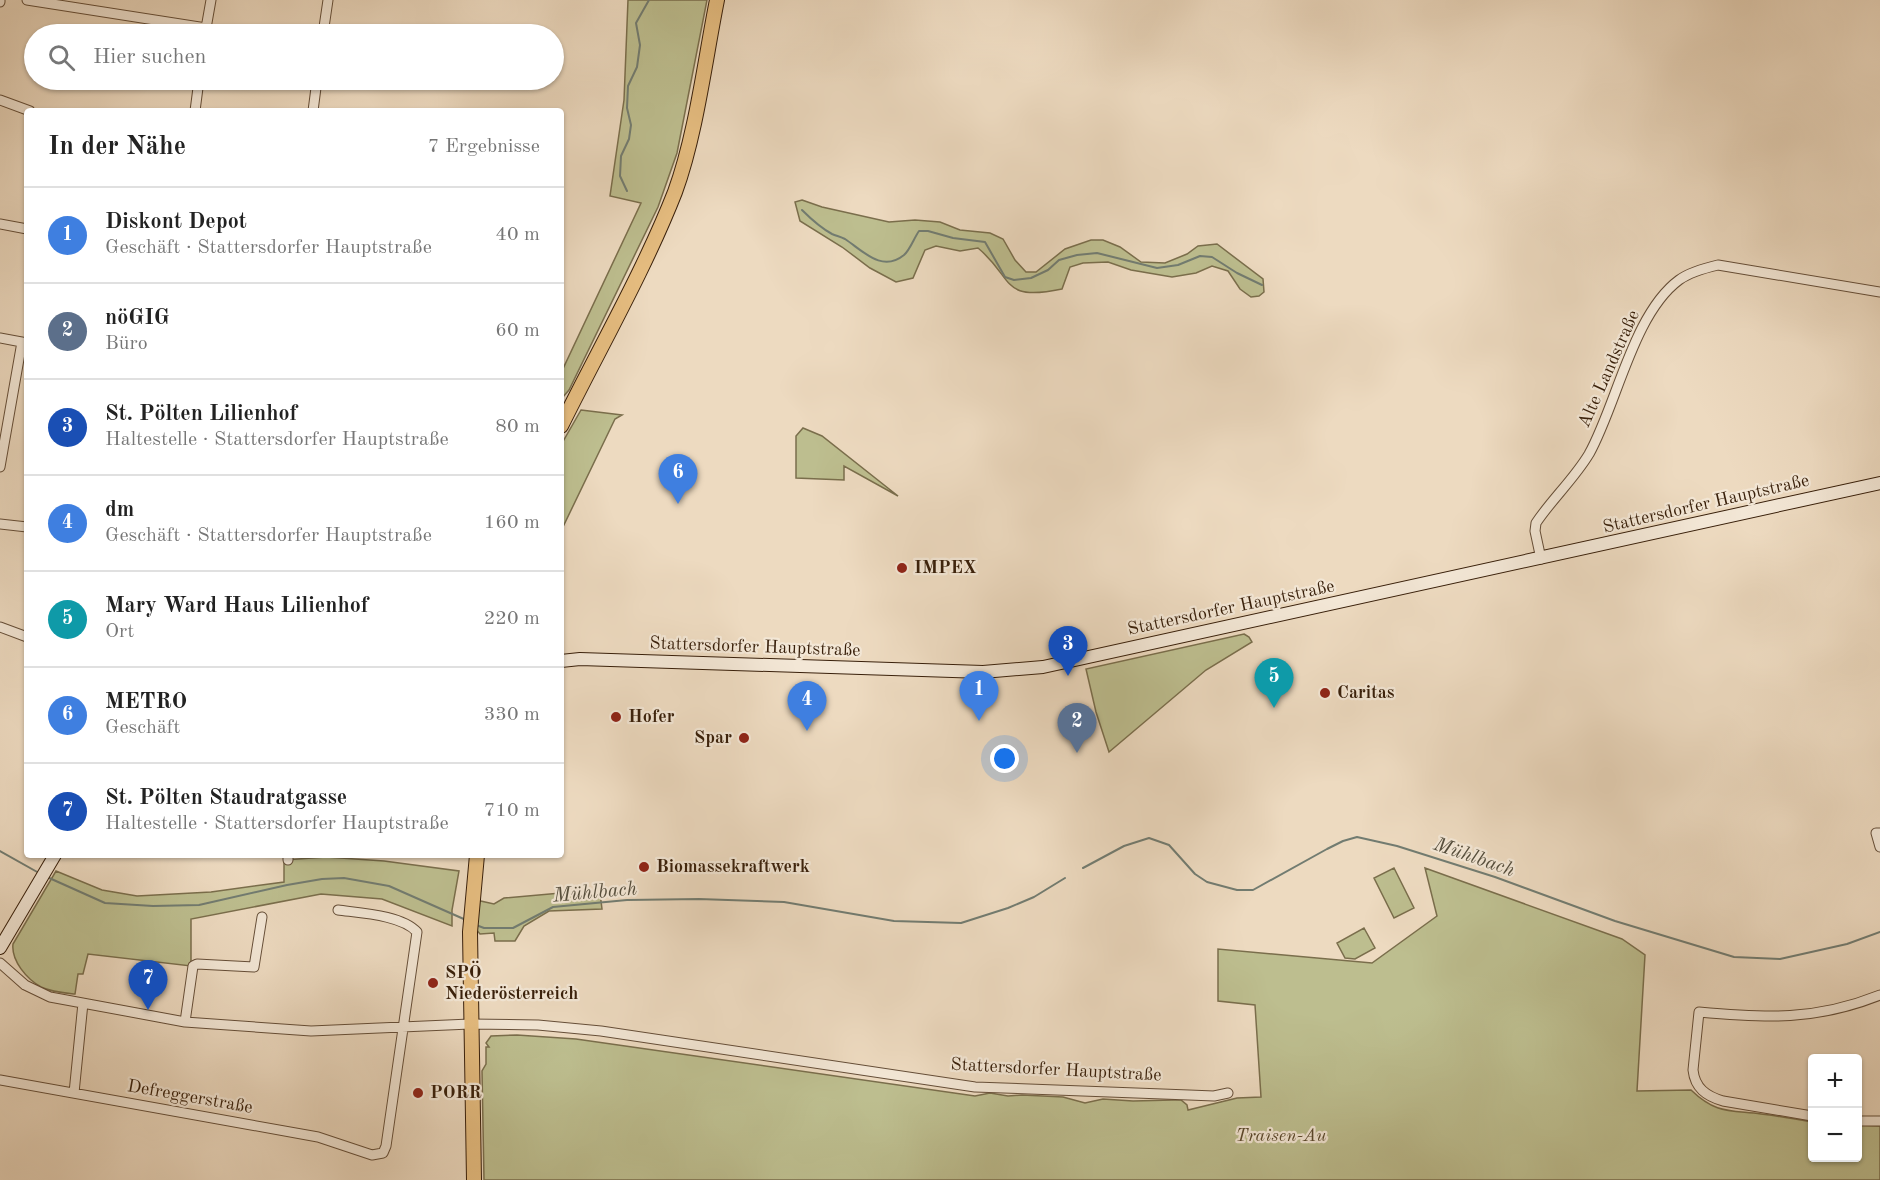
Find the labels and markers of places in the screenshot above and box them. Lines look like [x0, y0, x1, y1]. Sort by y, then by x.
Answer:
pin: 6 [658, 454, 698, 504]
place label: IMPEX [914, 559, 977, 577]
marker: IMPEX [895, 561, 909, 575]
pin: 3 [1048, 626, 1088, 676]
pin: 5 [1254, 658, 1294, 708]
pin: 1 [960, 672, 998, 721]
pin: 4 [788, 682, 826, 731]
place label: Caritas [1337, 684, 1395, 702]
marker: Caritas [1318, 686, 1332, 700]
pin: 2 [1058, 704, 1096, 753]
place label: Hofer [628, 708, 675, 726]
marker: Hofer [609, 710, 623, 724]
place label: Spar [694, 729, 732, 747]
marker: Spar [737, 731, 751, 745]
place label: Biomassekraftwerk [656, 858, 810, 876]
marker: Biomassekraftwerk [637, 860, 651, 874]
pin: 7 [128, 960, 168, 1010]
place label: SPÖ Niederösterreich [445, 960, 578, 1003]
marker: SPÖ Niederösterreich [426, 976, 440, 990]
place label: PORR [430, 1084, 482, 1102]
marker: PORR [411, 1086, 425, 1100]

